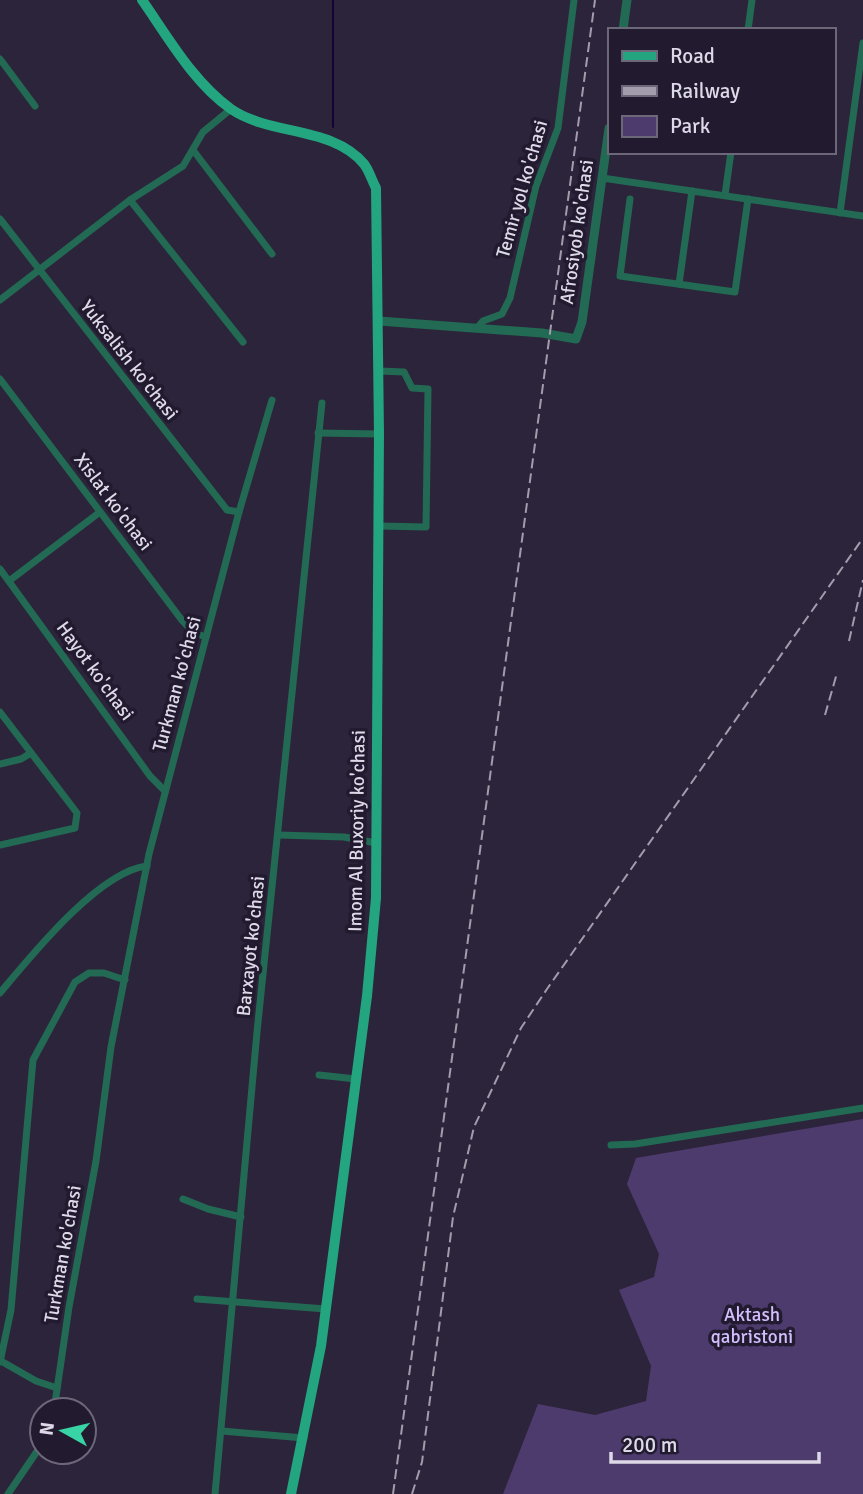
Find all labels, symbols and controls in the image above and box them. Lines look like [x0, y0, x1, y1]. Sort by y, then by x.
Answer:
legend [608, 28, 835, 154]
text: Road [670, 43, 715, 69]
text: Railway [670, 78, 740, 104]
text: Park [670, 113, 711, 139]
street label: Temir yol ko'chasi [491, 117, 553, 261]
street label: Afrosiyob ko'chasi [555, 158, 599, 306]
street label: Yuksalish ko'chasi [75, 295, 183, 425]
street label: Xislat ko'chasi [69, 449, 157, 555]
street label: Turkman ko'chasi [147, 614, 207, 754]
street label: Hayot ko'chasi [51, 617, 139, 725]
street label: Imom Al Buxoriy ko'chasi [343, 730, 371, 932]
street label: Barxayot ko'chasi [232, 875, 270, 1017]
street label: Turkman ko'chasi [39, 1183, 87, 1325]
park label: Aktash qabristoni [711, 1303, 793, 1349]
north arrow [28, 1396, 98, 1466]
scale bar [611, 1420, 819, 1464]
text: N [34, 1421, 60, 1437]
text: 200 m [622, 1432, 677, 1458]

